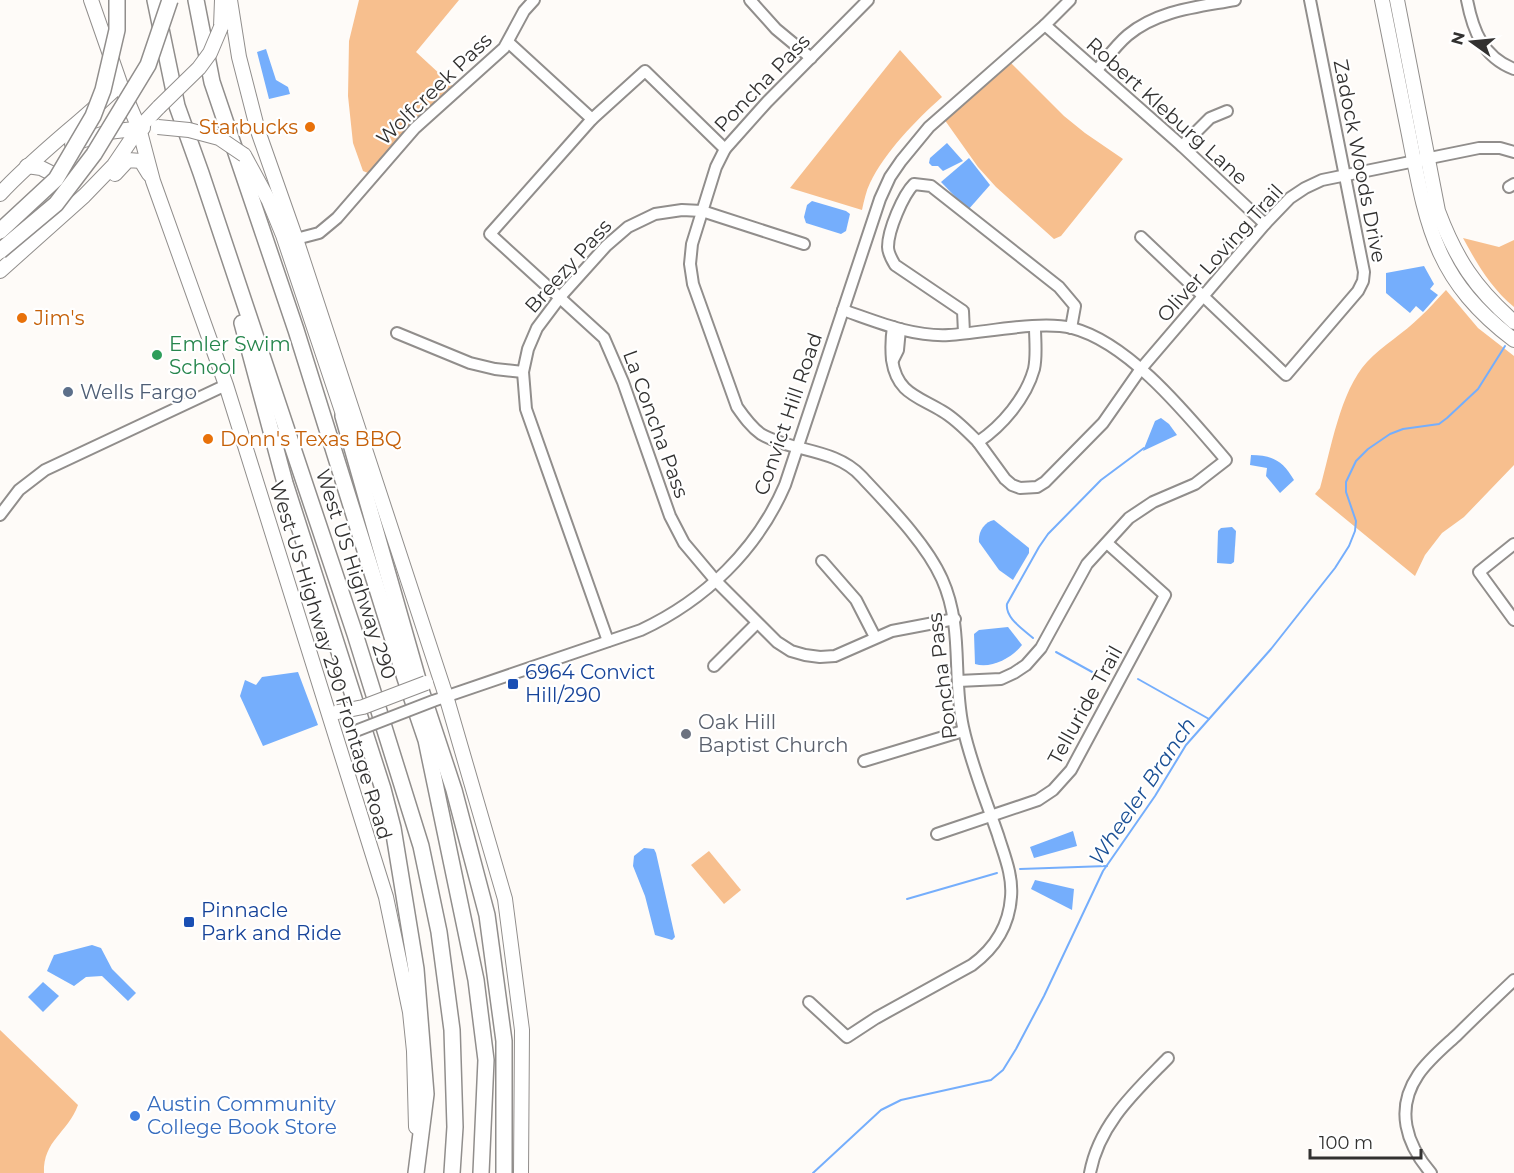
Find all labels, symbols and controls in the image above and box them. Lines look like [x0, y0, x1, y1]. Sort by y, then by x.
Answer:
north arrow [1442, 12, 1502, 72]
street label: Wolfcreek Pass [371, 28, 497, 150]
street label: Poncha Pass [709, 29, 815, 137]
text: N [1447, 30, 1469, 47]
street label: Robert Kleburg Lane [1081, 32, 1253, 190]
street label: Zadock Woods Drive [1329, 57, 1391, 265]
place label: Starbucks [199, 115, 298, 139]
marker: Starbucks [303, 120, 317, 134]
street label: Oliver Loving Trail [1152, 179, 1288, 327]
street label: Breezy Pass [520, 214, 617, 318]
place label: Jim's [33, 306, 85, 330]
marker: Jim's [15, 311, 29, 325]
street label: Convict Hill Road [749, 329, 827, 499]
place label: Emler Swim School [169, 332, 291, 379]
street label: La Concha Pass [618, 347, 694, 501]
marker: Emler Swim School [150, 348, 164, 362]
place label: Wells Fargo [80, 380, 197, 404]
marker: Wells Fargo [61, 385, 75, 399]
place label: Donn's Texas BBQ [220, 427, 402, 451]
marker: Donn's Texas BBQ [201, 432, 215, 446]
street label: West US Highway 290 [311, 466, 401, 682]
street label: West US Highway 290 Frontage Road [265, 478, 397, 842]
street label: Poncha Pass [922, 611, 962, 741]
street label: Telluride Trail [1043, 642, 1127, 768]
place label: 6964 Convict Hill/290 [525, 660, 655, 707]
marker: 6964 Convict Hill/290 [506, 677, 520, 691]
place label: Oak Hill Baptist Church [698, 710, 849, 757]
water label: Wheeler Branch [1083, 712, 1201, 870]
marker: Oak Hill Baptist Church [679, 727, 693, 741]
place label: Pinnacle Park and Ride [201, 898, 342, 945]
marker: Pinnacle Park and Ride [182, 915, 196, 929]
place label: Austin Community College Book Store [147, 1092, 337, 1139]
marker: Austin Community College Book Store [128, 1109, 142, 1123]
scale bar [1310, 1122, 1421, 1160]
text: 100 m [1319, 1132, 1373, 1154]

